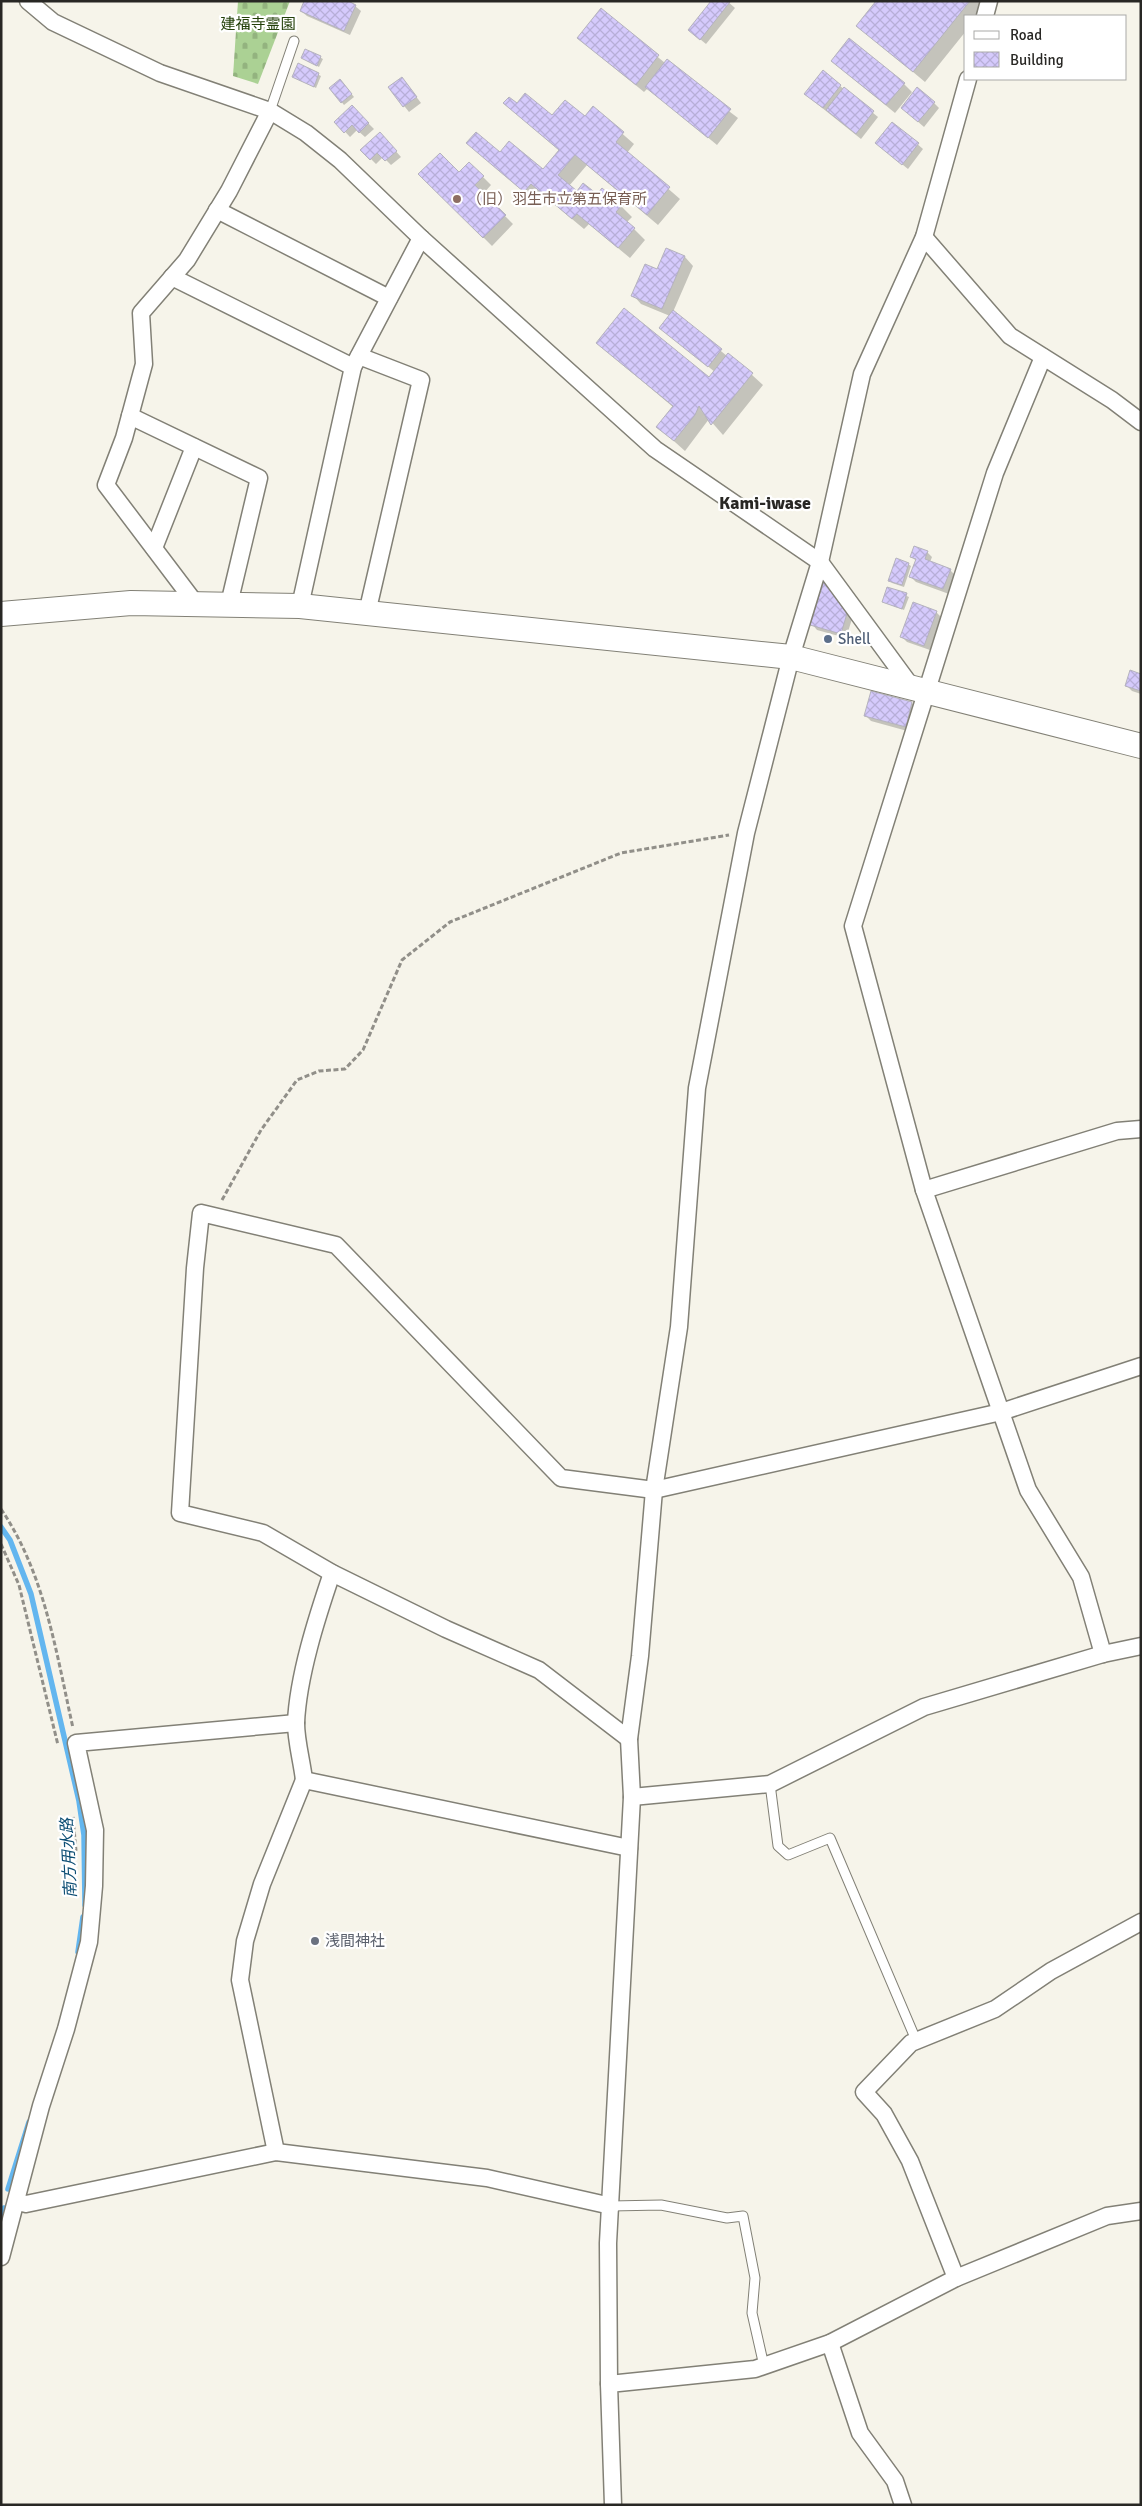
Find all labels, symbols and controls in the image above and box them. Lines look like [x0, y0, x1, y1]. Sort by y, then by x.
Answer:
park label: 建福寺霊園 [220, 15, 296, 33]
legend [964, 15, 1127, 80]
text: Road [1010, 26, 1042, 44]
text: Building [1010, 51, 1064, 69]
place label: （旧）羽生市立第五保育所 [467, 190, 647, 208]
marker: （旧）羽生市立第五保育所 [451, 193, 463, 205]
district label: Kami-iwase [719, 492, 811, 514]
place label: Shell [838, 630, 871, 648]
marker: Shell [822, 633, 834, 645]
water label: 南方用水路 [57, 1816, 81, 1898]
place label: 浅間神社 [325, 1932, 385, 1950]
marker: 浅間神社 [309, 1935, 321, 1947]

